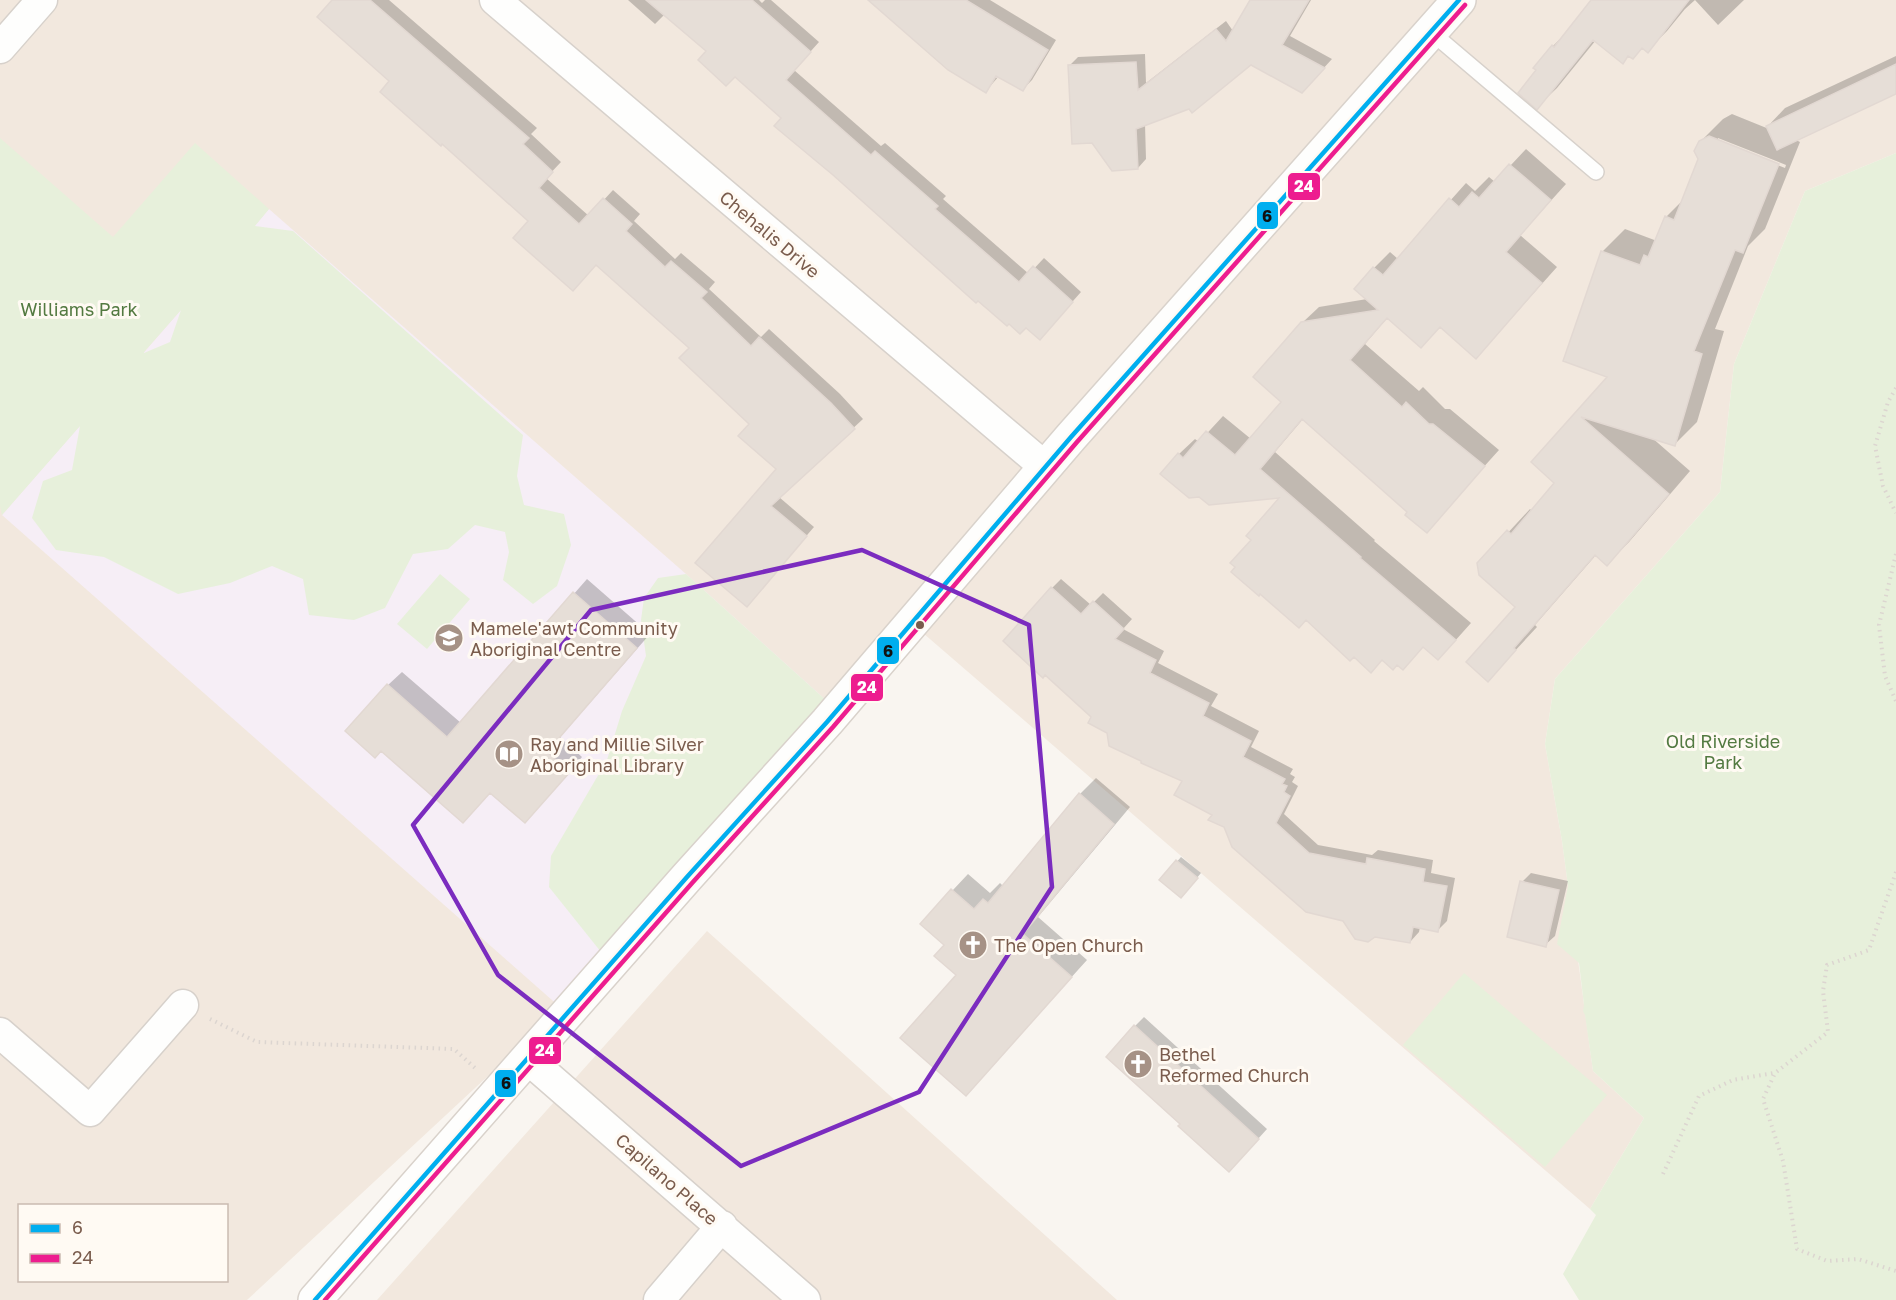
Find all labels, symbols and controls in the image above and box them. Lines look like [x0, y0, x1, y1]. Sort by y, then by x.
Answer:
line badge: 24 [1287, 172, 1321, 201]
text: 24 [1294, 176, 1314, 196]
street label: Chehalis Drive [715, 186, 825, 282]
line badge: 6 [1256, 201, 1279, 230]
text: 6 [1262, 206, 1272, 226]
park label: Williams Park [20, 298, 138, 320]
place label: Mamele'awt Community Aboriginal Centre [470, 617, 678, 660]
unlabelled marker [914, 619, 926, 631]
school or university icon: Mamele'awt Community Aboriginal Centre [433, 622, 465, 654]
line badge: 6 [876, 636, 900, 665]
text: 6 [883, 641, 893, 661]
line badge: 24 [850, 673, 884, 702]
text: 24 [857, 677, 877, 697]
park label: Old Riverside Park [1666, 730, 1780, 773]
place label: Ray and Millie Silver Aboriginal Library [530, 733, 704, 776]
library icon: Ray and Millie Silver Aboriginal Library [493, 738, 525, 770]
church icon: The Open Church [957, 929, 989, 961]
place label: The Open Church [994, 934, 1144, 956]
line badge: 24 [528, 1036, 562, 1065]
text: 24 [535, 1040, 555, 1060]
place label: Bethel Reformed Church [1159, 1043, 1309, 1086]
church icon: Bethel Reformed Church [1122, 1048, 1154, 1080]
line badge: 6 [494, 1069, 517, 1098]
text: 6 [501, 1073, 511, 1093]
street label: Capilano Place [611, 1129, 723, 1229]
legend [18, 1204, 228, 1282]
text: 6 [72, 1216, 83, 1238]
text: 24 [72, 1246, 93, 1268]

